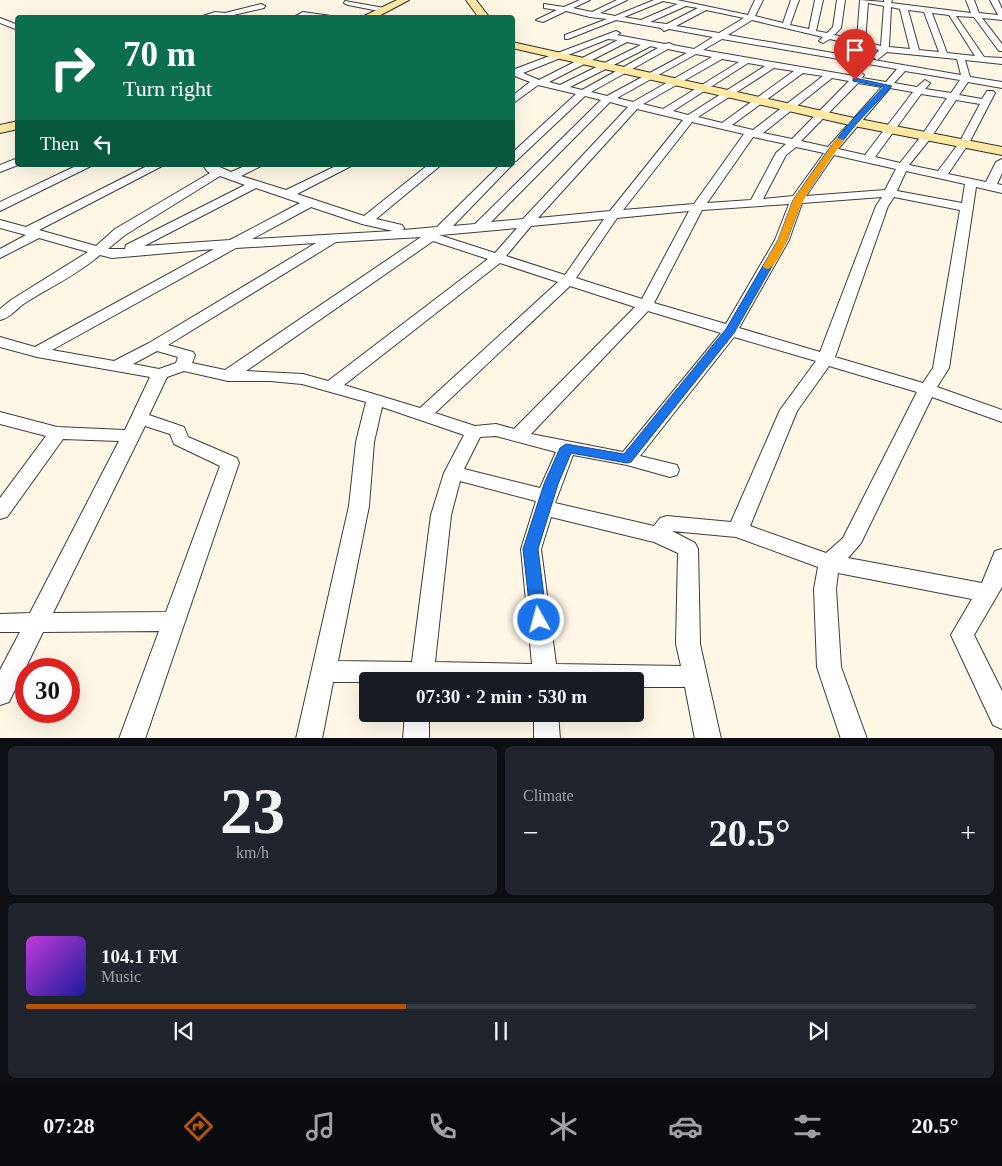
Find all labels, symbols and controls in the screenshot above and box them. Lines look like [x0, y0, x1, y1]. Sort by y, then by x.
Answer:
pin [834, 29, 876, 80]
icon: right [40, 35, 105, 100]
text: 70 m [123, 35, 196, 74]
icon: arrive [841, 36, 869, 64]
text: Turn right [123, 76, 212, 101]
icon: left [89, 130, 117, 158]
text: Then [40, 133, 79, 154]
position arrow [512, 593, 564, 645]
speed limit sign: 30 [15, 658, 80, 723]
text: 07:30 · 2 min · 530 m [416, 686, 587, 707]
text: 23 [220, 775, 285, 847]
text: Climate [523, 787, 574, 804]
text: 20.5° [709, 812, 790, 854]
text: − [523, 817, 539, 848]
text: + [960, 817, 976, 848]
text: km/h [236, 844, 269, 861]
text: 104.1 FM [101, 946, 178, 967]
text: Music [101, 968, 141, 985]
icon: previous [170, 1017, 198, 1045]
icon: pause [487, 1017, 515, 1045]
icon: next [804, 1017, 832, 1045]
icon: directions [181, 1109, 216, 1144]
icon: music [303, 1109, 338, 1144]
icon: phone [425, 1109, 460, 1144]
icon: climate [546, 1109, 581, 1144]
icon: car [668, 1109, 703, 1144]
icon: filters [790, 1109, 825, 1144]
text: 07:28 [43, 1113, 95, 1138]
text: 20.5° [911, 1113, 959, 1138]

